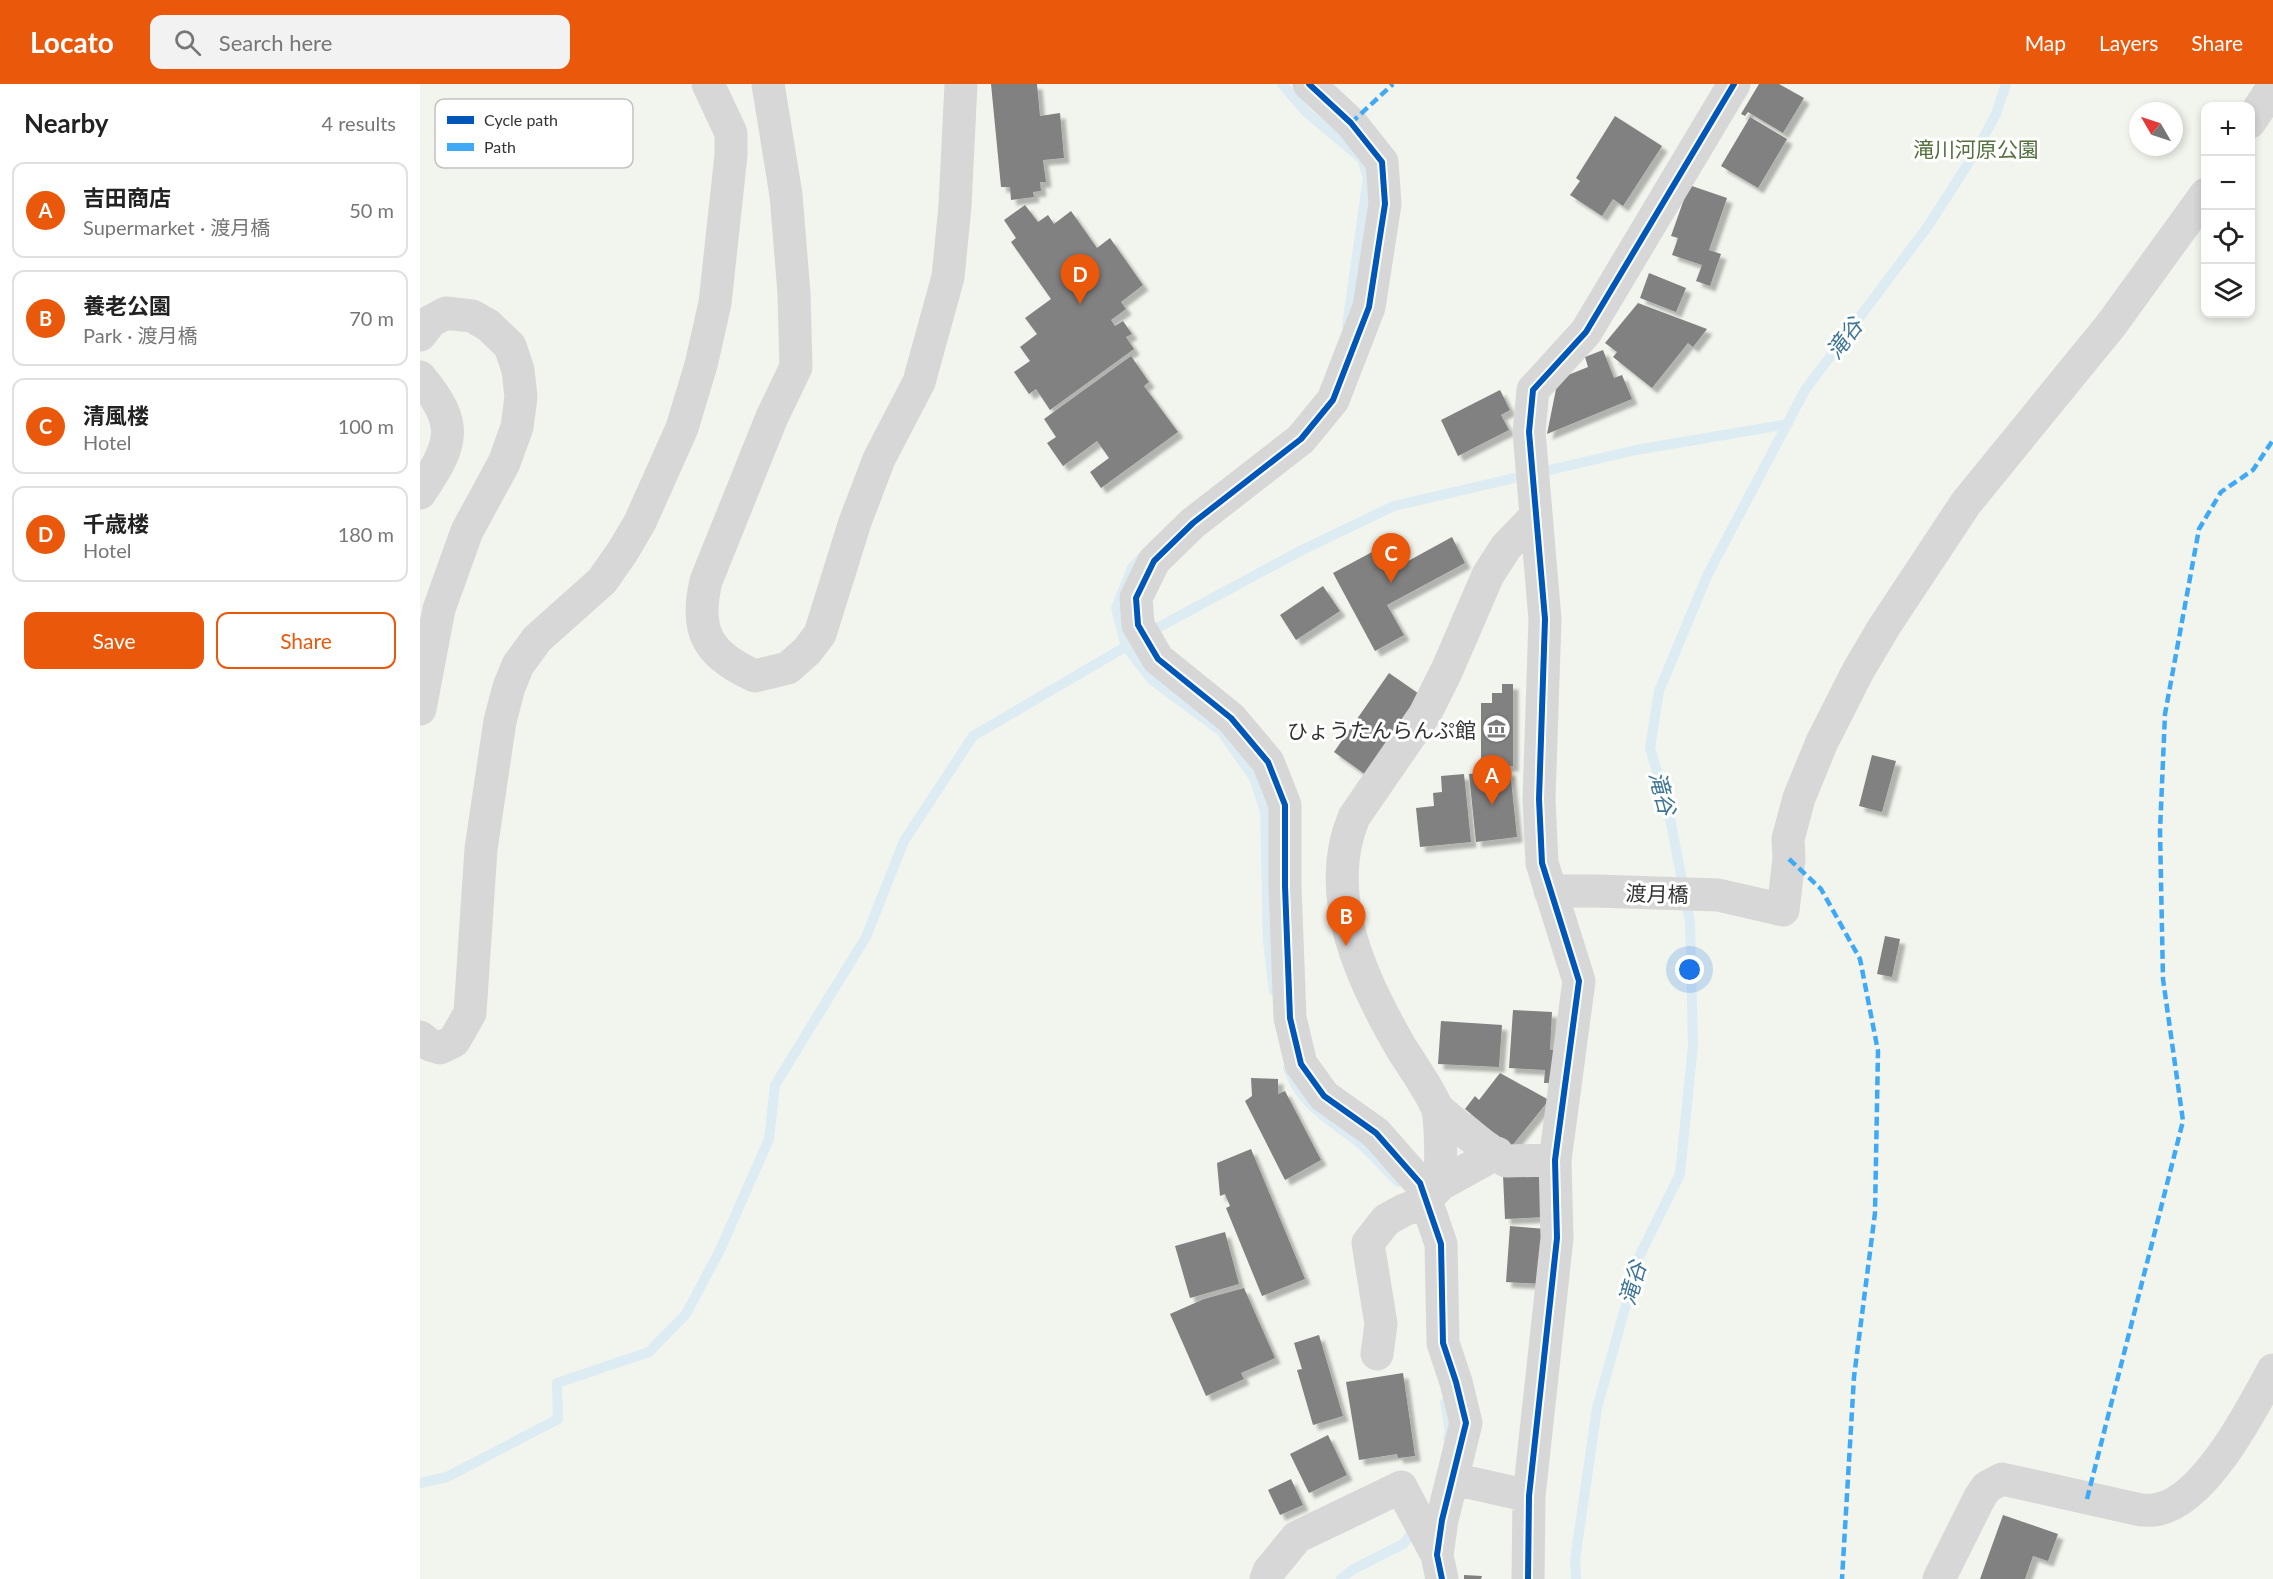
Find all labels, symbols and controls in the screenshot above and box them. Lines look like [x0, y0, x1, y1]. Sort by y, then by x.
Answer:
search box [150, 15, 570, 69]
text: Locato [30, 25, 114, 59]
icon: search [171, 26, 204, 59]
text: Search here [219, 29, 332, 56]
text: Map [2025, 30, 2066, 55]
text: Layers [2099, 30, 2158, 55]
text: Share [2191, 30, 2243, 55]
legend [435, 99, 633, 168]
north arrow [2129, 102, 2183, 156]
map controls [2201, 102, 2255, 318]
button: + [2201, 102, 2255, 156]
text: Nearby [24, 107, 109, 139]
text: Cycle path [484, 110, 558, 129]
text: 4 results [321, 111, 396, 135]
park label: 滝川河原公園 [1913, 136, 2039, 161]
text: Path [484, 137, 516, 156]
button: − [2201, 156, 2255, 210]
text: 吉田商店 [83, 184, 171, 211]
text: A [39, 198, 52, 222]
text: 50 m [349, 198, 394, 222]
button: locate [2201, 210, 2255, 264]
text: Supermarket · 渡月橋 [83, 215, 270, 239]
pin: D [1060, 254, 1100, 304]
button: layers [2201, 264, 2255, 318]
text: 養老公園 [83, 292, 171, 319]
text: B [39, 306, 52, 330]
text: 70 m [349, 306, 394, 330]
water label: 滝谷 [1820, 311, 1869, 364]
text: Park · 渡月橋 [83, 323, 198, 347]
text: 清風楼 [83, 402, 149, 429]
text: C [39, 414, 52, 438]
text: 100 m [338, 414, 394, 438]
text: Hotel [83, 430, 132, 454]
text: 千歳楼 [83, 510, 149, 537]
text: D [38, 522, 53, 546]
text: 180 m [338, 522, 394, 546]
pin: C [1372, 534, 1410, 583]
text: Hotel [83, 538, 132, 562]
button: Save [24, 612, 204, 669]
button: Share [216, 612, 396, 669]
museum icon: ひょうたんらんぷ館 [1481, 713, 1513, 745]
place label: ひょうたんらんぷ館 [1287, 717, 1476, 742]
pin: A [1472, 756, 1512, 805]
water label: 滝谷 [1644, 768, 1682, 820]
street label: 渡月橋 [1625, 879, 1689, 907]
pin: B [1326, 896, 1366, 946]
your location [1675, 955, 1704, 984]
water label: 滝谷 [1613, 1256, 1652, 1308]

